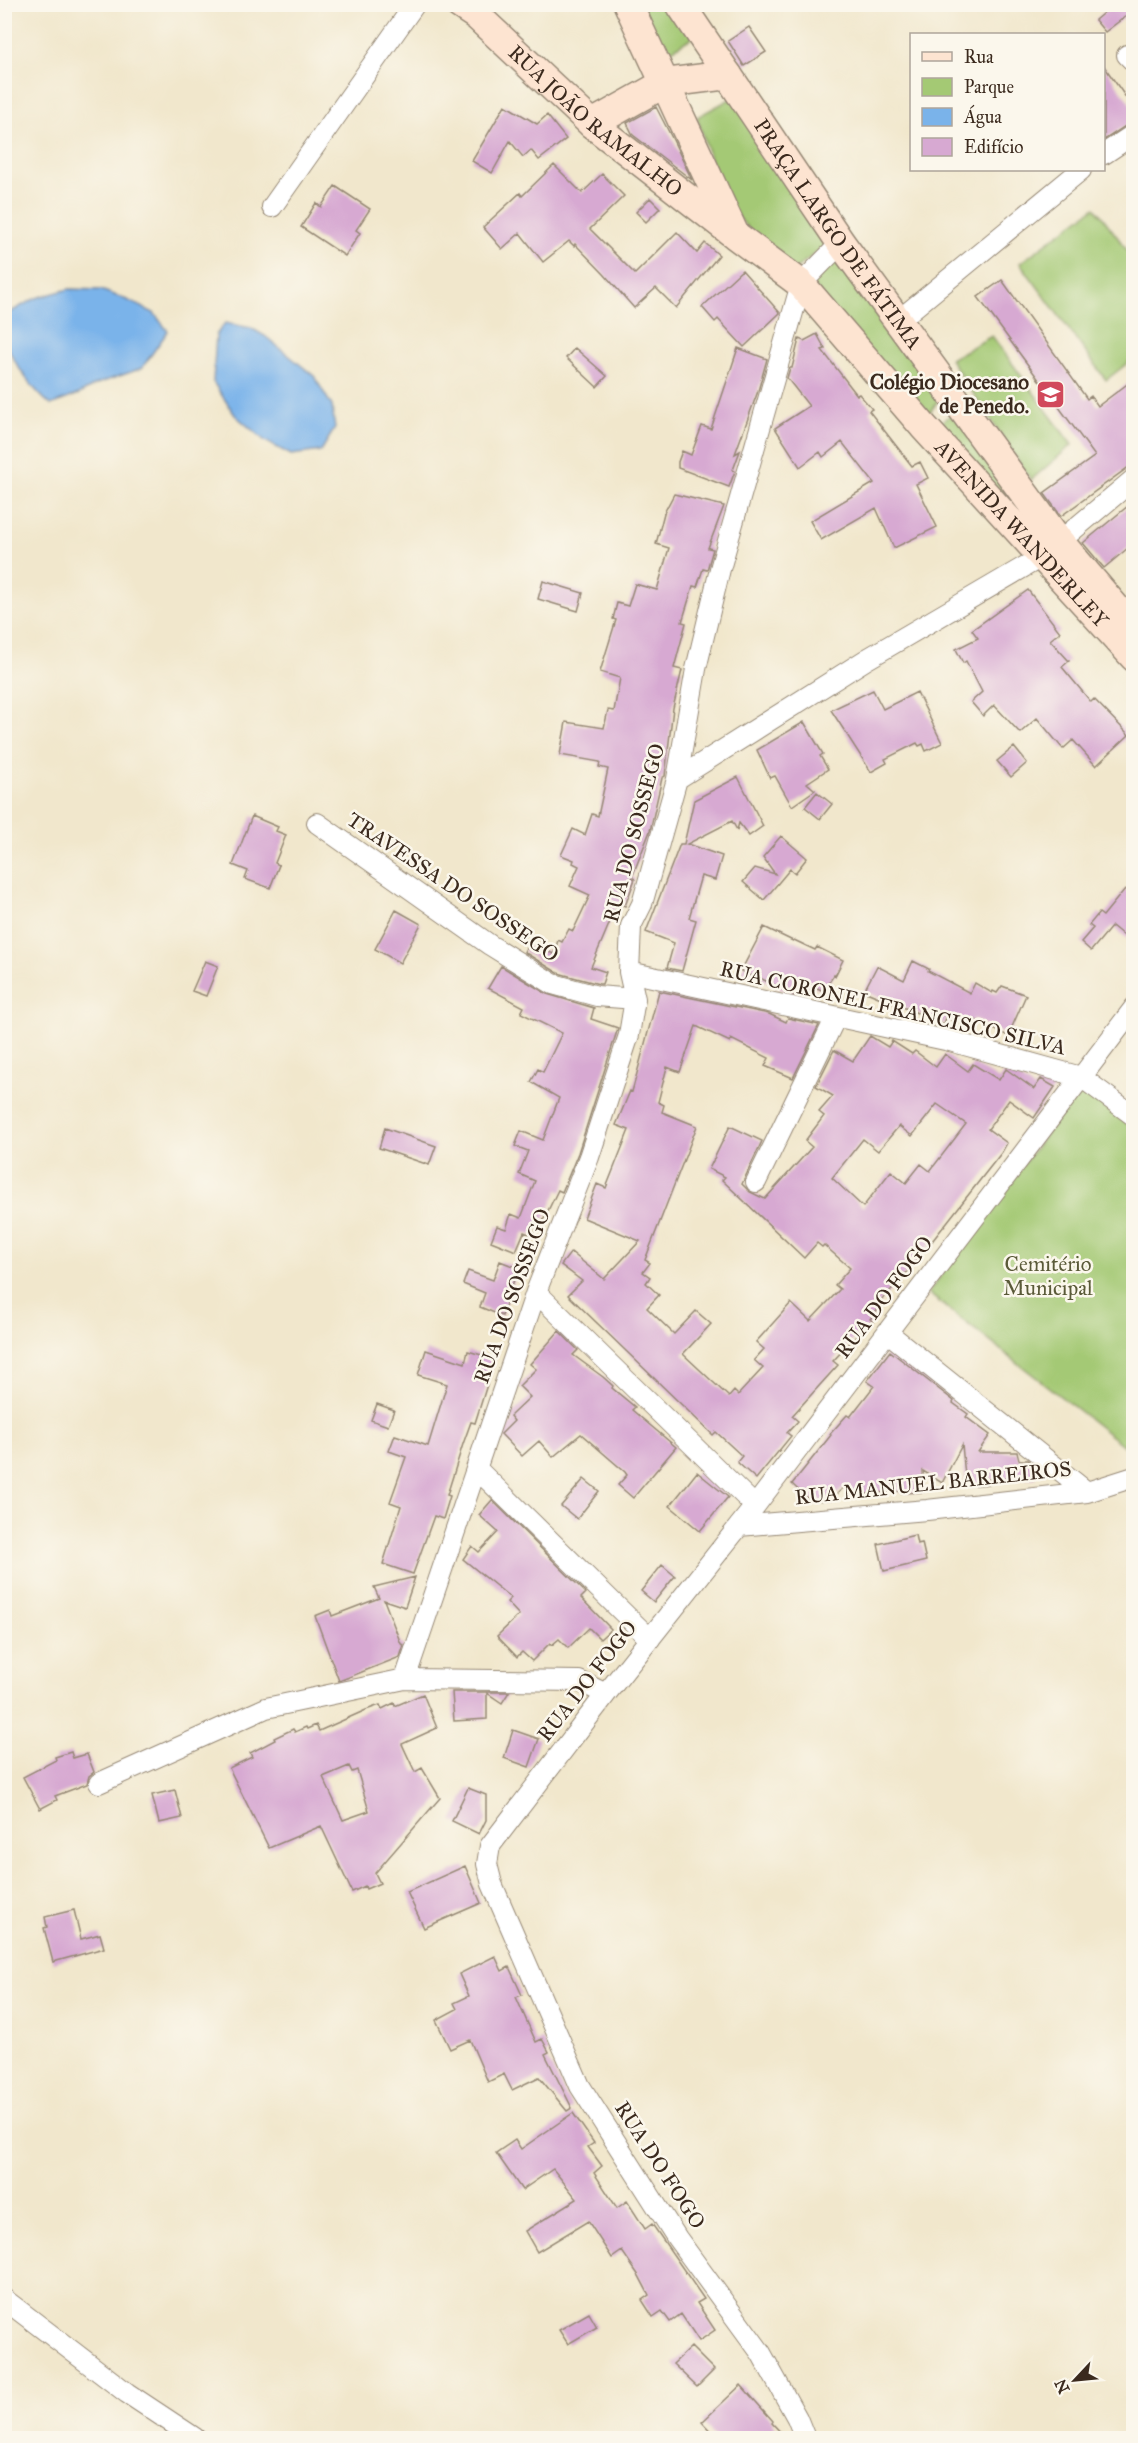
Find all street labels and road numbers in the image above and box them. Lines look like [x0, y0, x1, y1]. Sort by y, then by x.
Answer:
street label: RUA JOÃO RAMALHO [503, 39, 688, 202]
street label: PRAÇA LARGO DE FÁTIMA [748, 114, 927, 354]
street label: AVENIDA WANDERLEY [929, 434, 1114, 633]
street label: RUA DO SOSSEGO [598, 741, 670, 925]
street label: TRAVESSA DO SOSSEGO [342, 806, 564, 968]
street label: RUA CORONEL FRANCISCO SILVA [717, 955, 1069, 1061]
street label: RUA DO SOSSEGO [468, 1205, 556, 1387]
street label: RUA DO FOGO [829, 1231, 939, 1363]
street label: RUA MANUEL BARREIROS [793, 1456, 1073, 1510]
street label: RUA DO FOGO [532, 1615, 642, 1747]
street label: RUA DO FOGO [609, 2096, 711, 2234]

